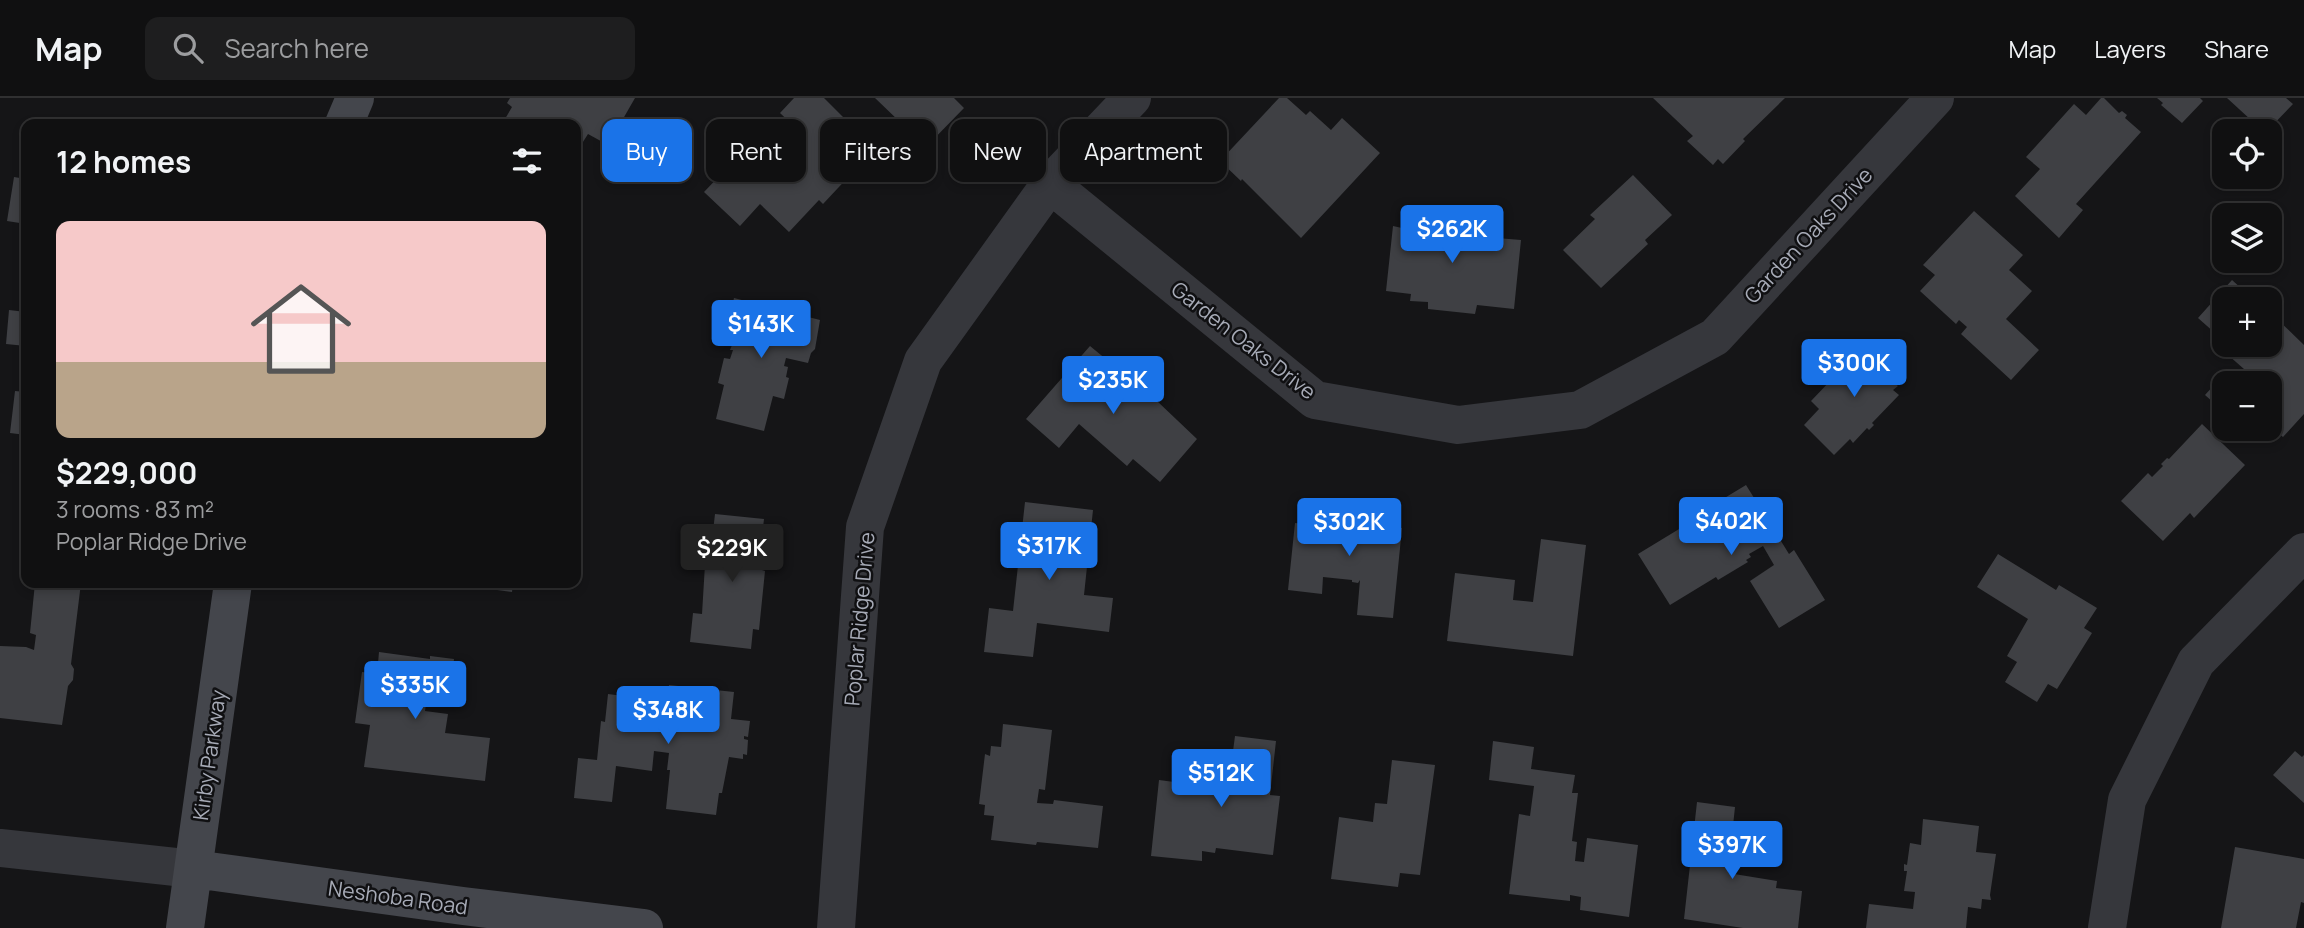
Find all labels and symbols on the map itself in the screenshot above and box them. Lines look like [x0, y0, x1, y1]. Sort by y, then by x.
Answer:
street label: Garden Oaks Drive [1738, 161, 1878, 309]
pin: $262K [1403, 206, 1501, 265]
street label: Garden Oaks Drive [1166, 275, 1322, 405]
pin: $143K [712, 300, 810, 360]
pin: $300K [1805, 340, 1903, 399]
pin: $235K [1064, 356, 1162, 416]
pin: $302K [1300, 498, 1398, 558]
pin: $402K [1682, 498, 1780, 557]
pin: $317K [1000, 522, 1098, 582]
pin: $229K [683, 524, 781, 584]
street label: Poplar Ridge Drive [837, 531, 881, 707]
pin: $335K [366, 662, 464, 721]
pin: $348K [619, 686, 717, 746]
street label: Kirby Parkway [186, 688, 232, 822]
pin: $512K [1172, 750, 1270, 809]
pin: $397K [1683, 822, 1781, 881]
street label: Neshoba Road [326, 873, 470, 921]

